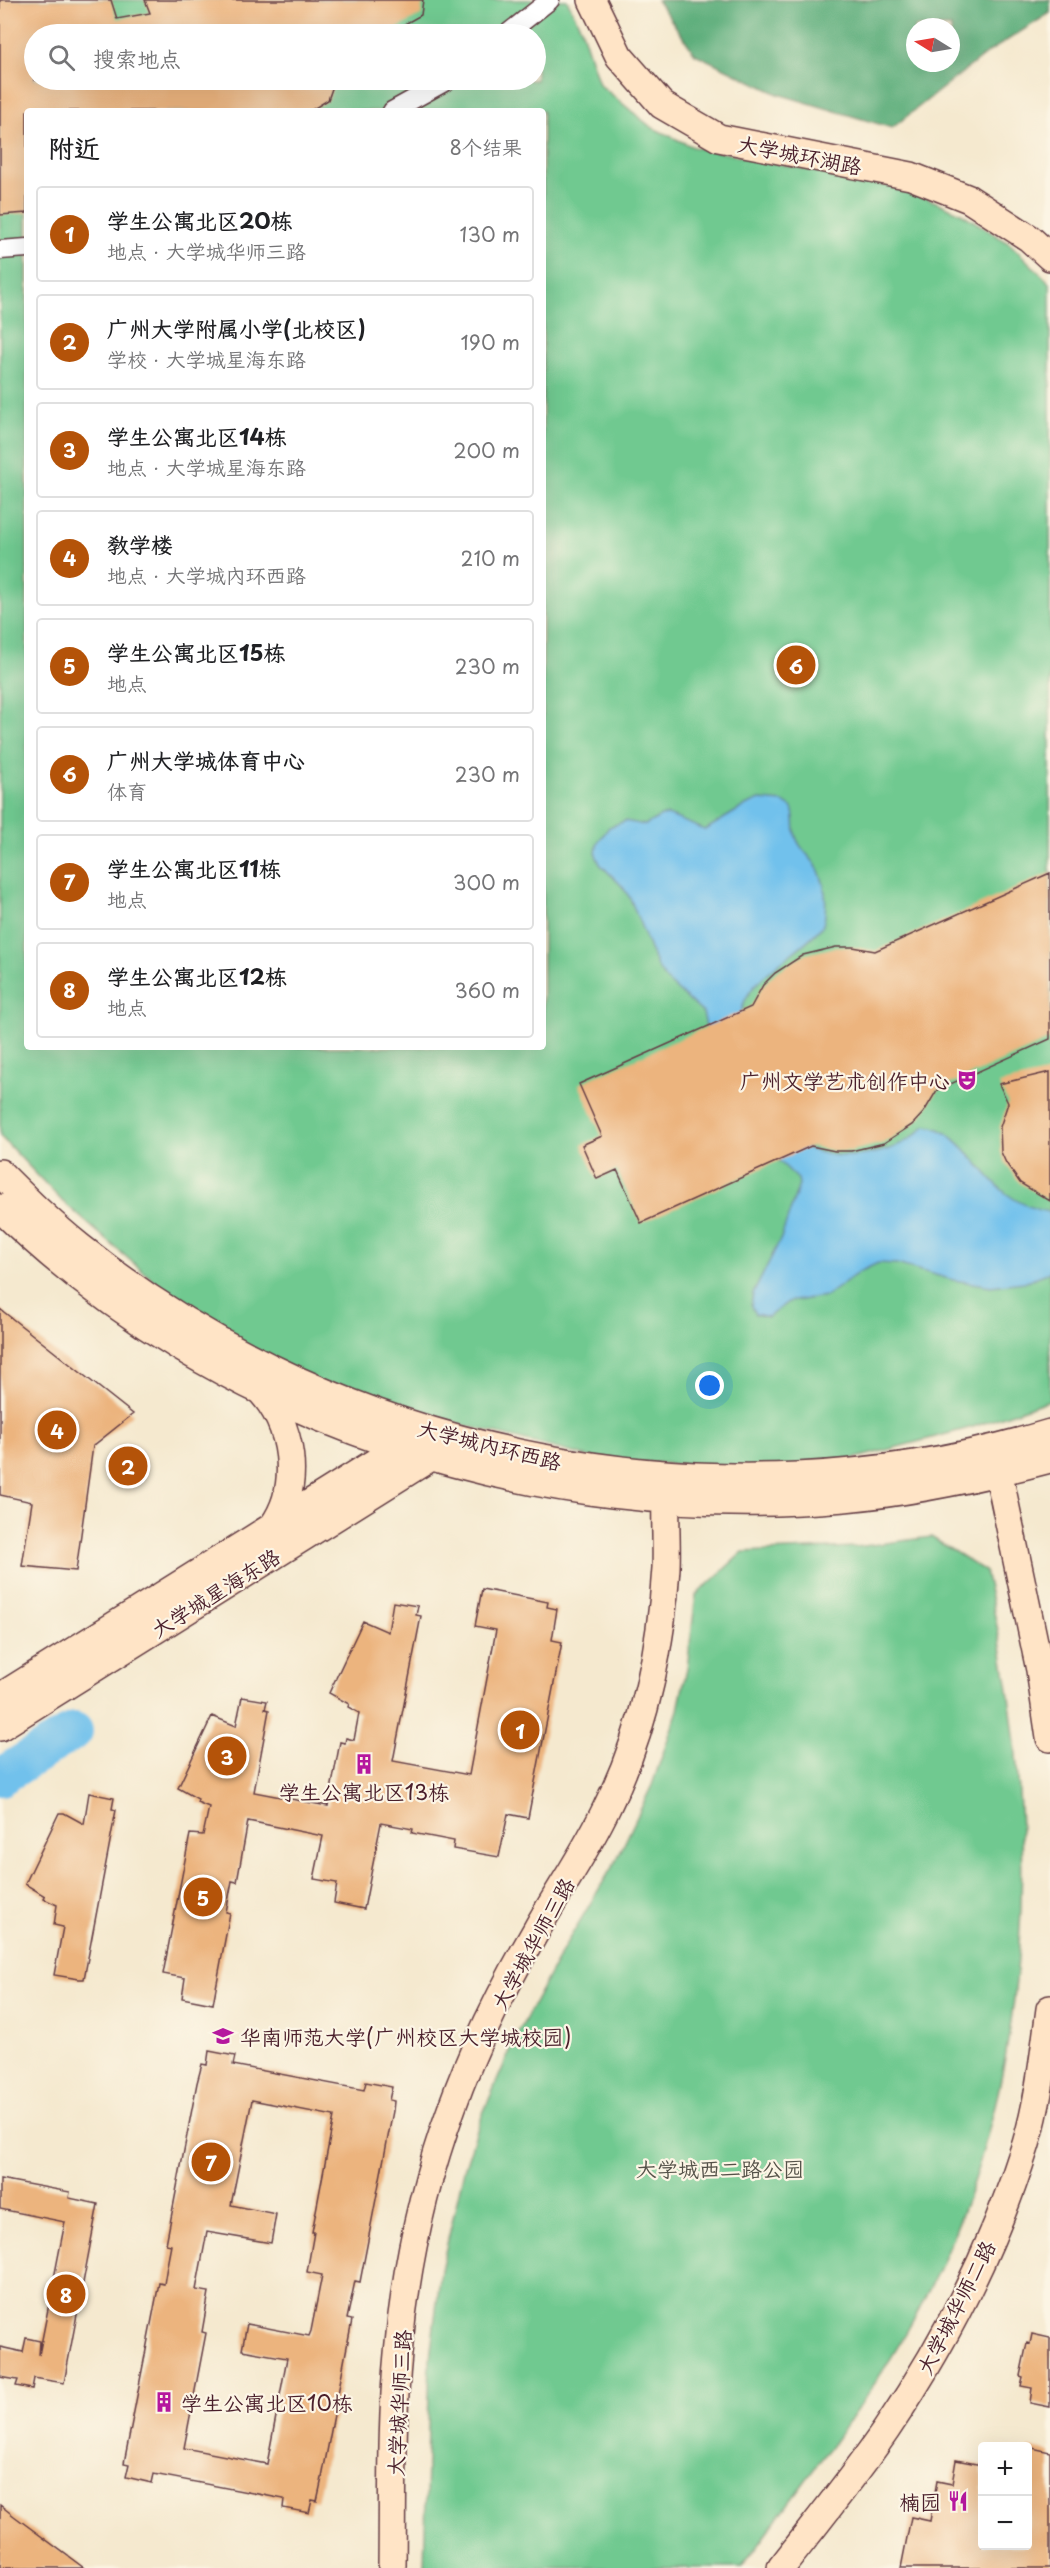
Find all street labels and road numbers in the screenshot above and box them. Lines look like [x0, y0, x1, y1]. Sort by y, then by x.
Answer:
street label: 大学城环湖路 [735, 126, 865, 182]
street label: 大学城内环西路 [415, 1411, 565, 1477]
street label: 大学城星海东路 [144, 1539, 286, 1645]
street label: 大学城华师三路 [482, 1871, 582, 2015]
street label: 大学城华师二路 [907, 2234, 1003, 2380]
street label: 大学城华师三路 [378, 2329, 418, 2477]

